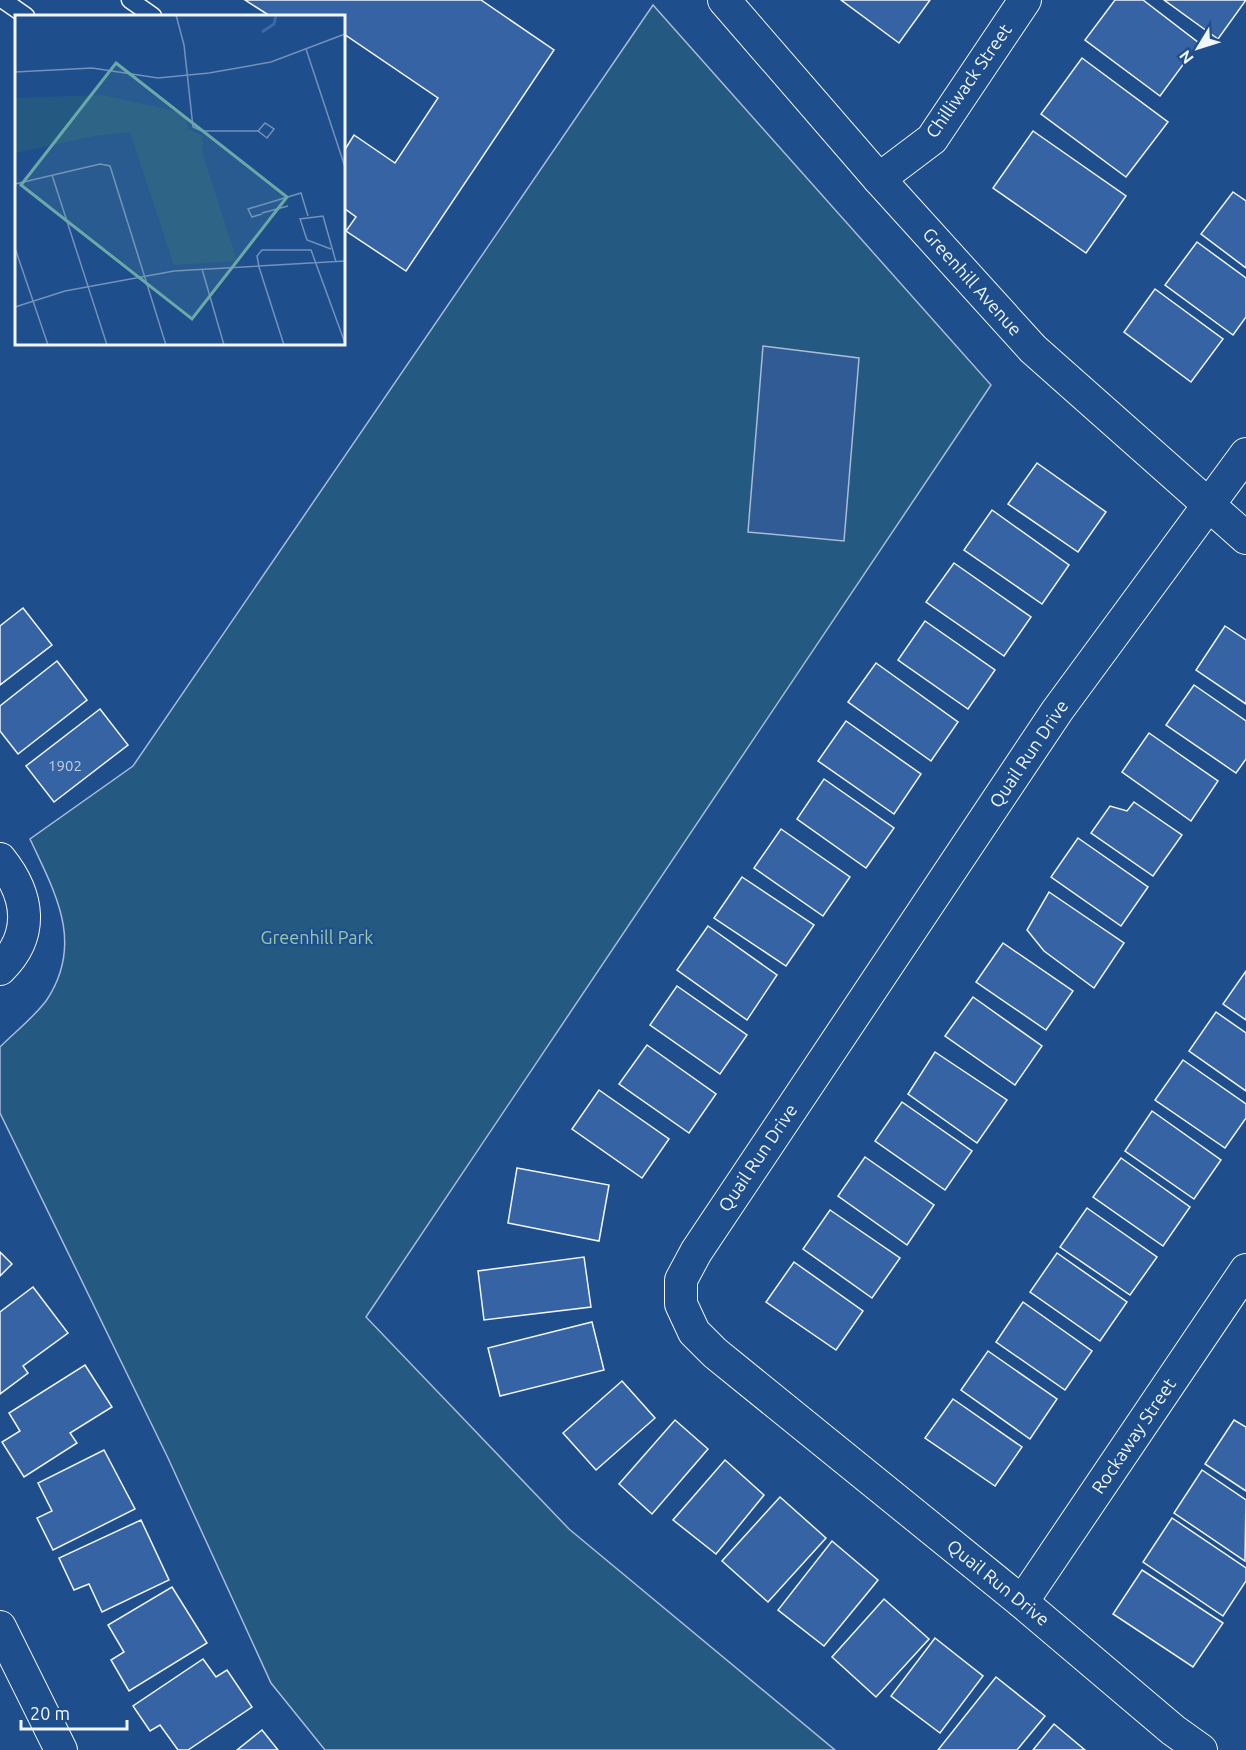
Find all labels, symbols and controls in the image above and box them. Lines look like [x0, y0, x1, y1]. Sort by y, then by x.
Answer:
inset map [15, 15, 345, 345]
north arrow [1168, 18, 1228, 78]
street label: Chilliwack Street [921, 20, 1015, 141]
text: N [1175, 47, 1197, 67]
street label: Greenhill Avenue [919, 223, 1026, 339]
street label: Quail Run Drive [985, 696, 1072, 811]
house number: 1902 [48, 757, 82, 774]
park label: Greenhill Park [261, 927, 373, 947]
street label: Quail Run Drive [714, 1100, 801, 1215]
street label: Rockaway Street [1087, 1374, 1179, 1497]
street label: Quail Run Drive [943, 1535, 1054, 1630]
scale bar [21, 1693, 128, 1731]
text: 20 m [30, 1703, 70, 1723]

